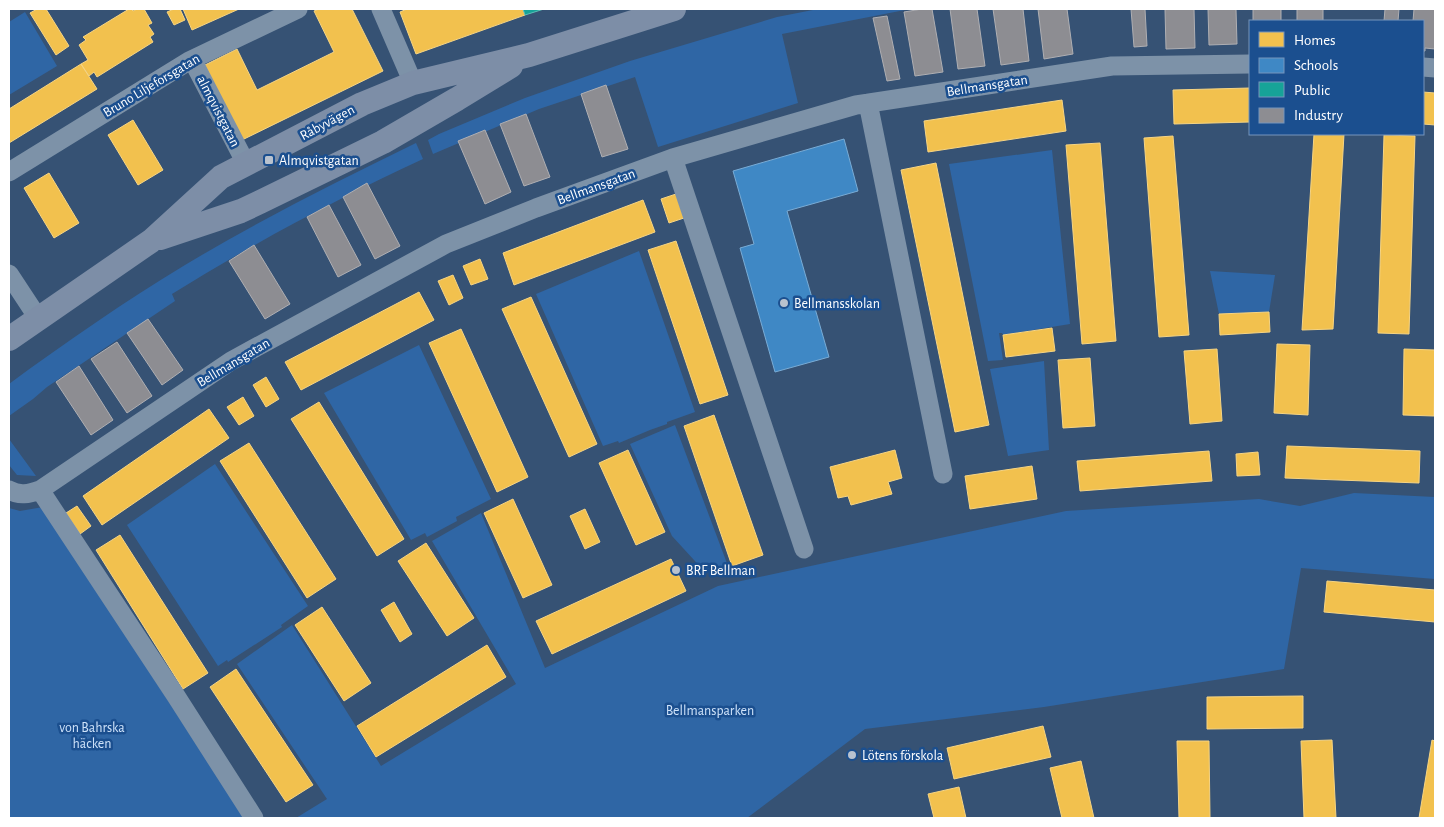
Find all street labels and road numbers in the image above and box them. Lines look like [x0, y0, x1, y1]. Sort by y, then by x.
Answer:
street label: Bruno Liljeforsgatan [101, 52, 202, 120]
street label: almqvistgatan [194, 73, 242, 149]
street label: Bellmansgatan [946, 73, 1029, 99]
street label: Råbyvägen [298, 103, 357, 143]
street label: Bellmansgatan [556, 166, 637, 208]
street label: Bellmansgatan [195, 336, 272, 390]

